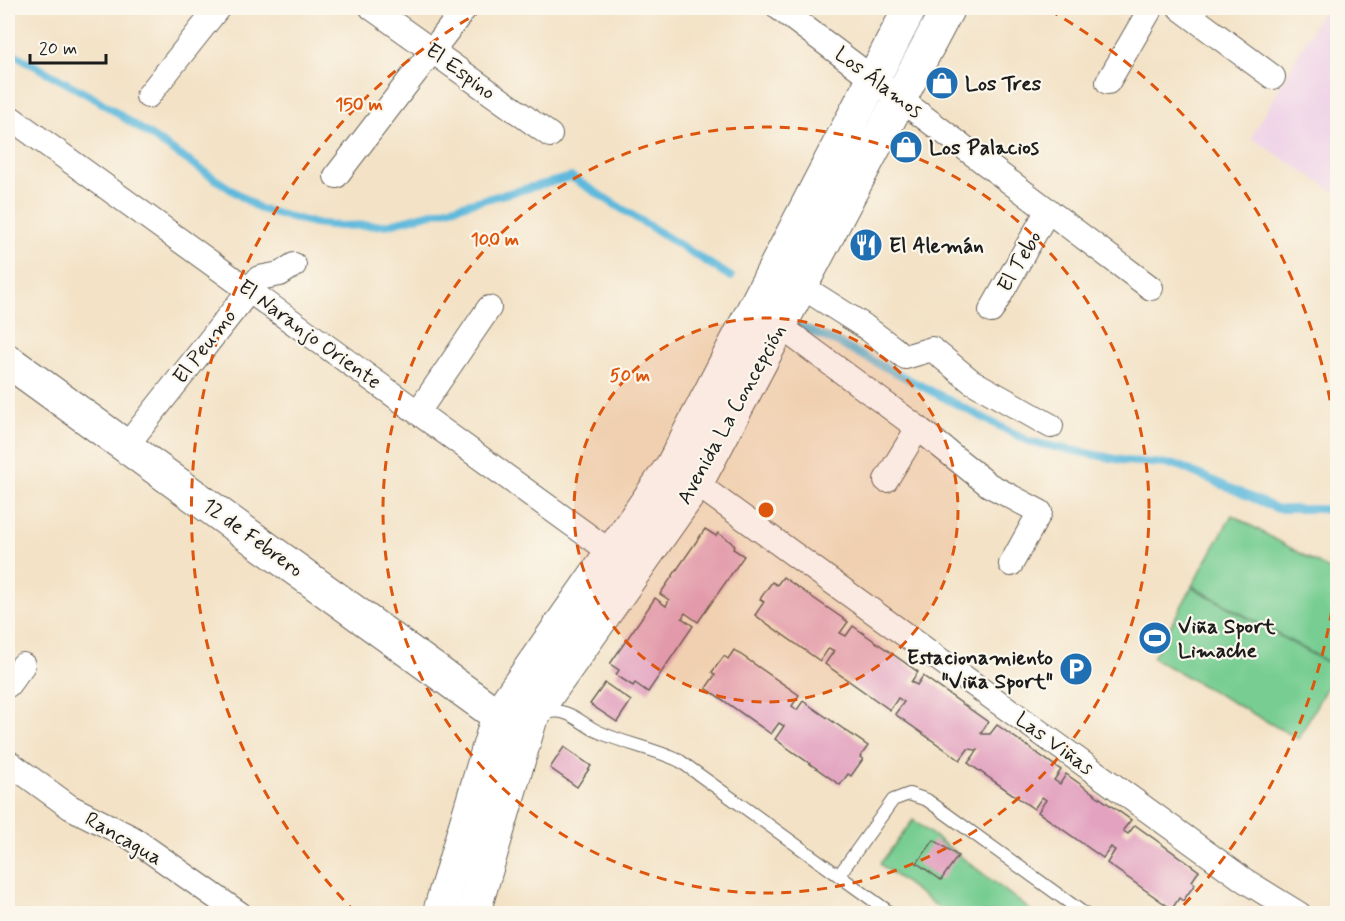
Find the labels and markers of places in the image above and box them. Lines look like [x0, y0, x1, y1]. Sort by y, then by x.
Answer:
shop icon: Los Tres [924, 65, 960, 101]
place label: Los Tres [965, 70, 1042, 98]
shop icon: Los Palacios [888, 129, 924, 165]
place label: Los Palacios [929, 134, 1040, 162]
restaurant icon: El Alemán [848, 227, 884, 263]
place label: El Alemán [889, 232, 984, 260]
centre of rings [756, 500, 776, 520]
place label: Viña Sport Limache [1178, 613, 1276, 665]
sports icon: Viña Sport Limache [1137, 620, 1173, 656]
place label: Estacionamiento "Viña Sport" [907, 644, 1053, 696]
parking icon: Estacionamiento "Viña Sport" [1058, 651, 1094, 687]

